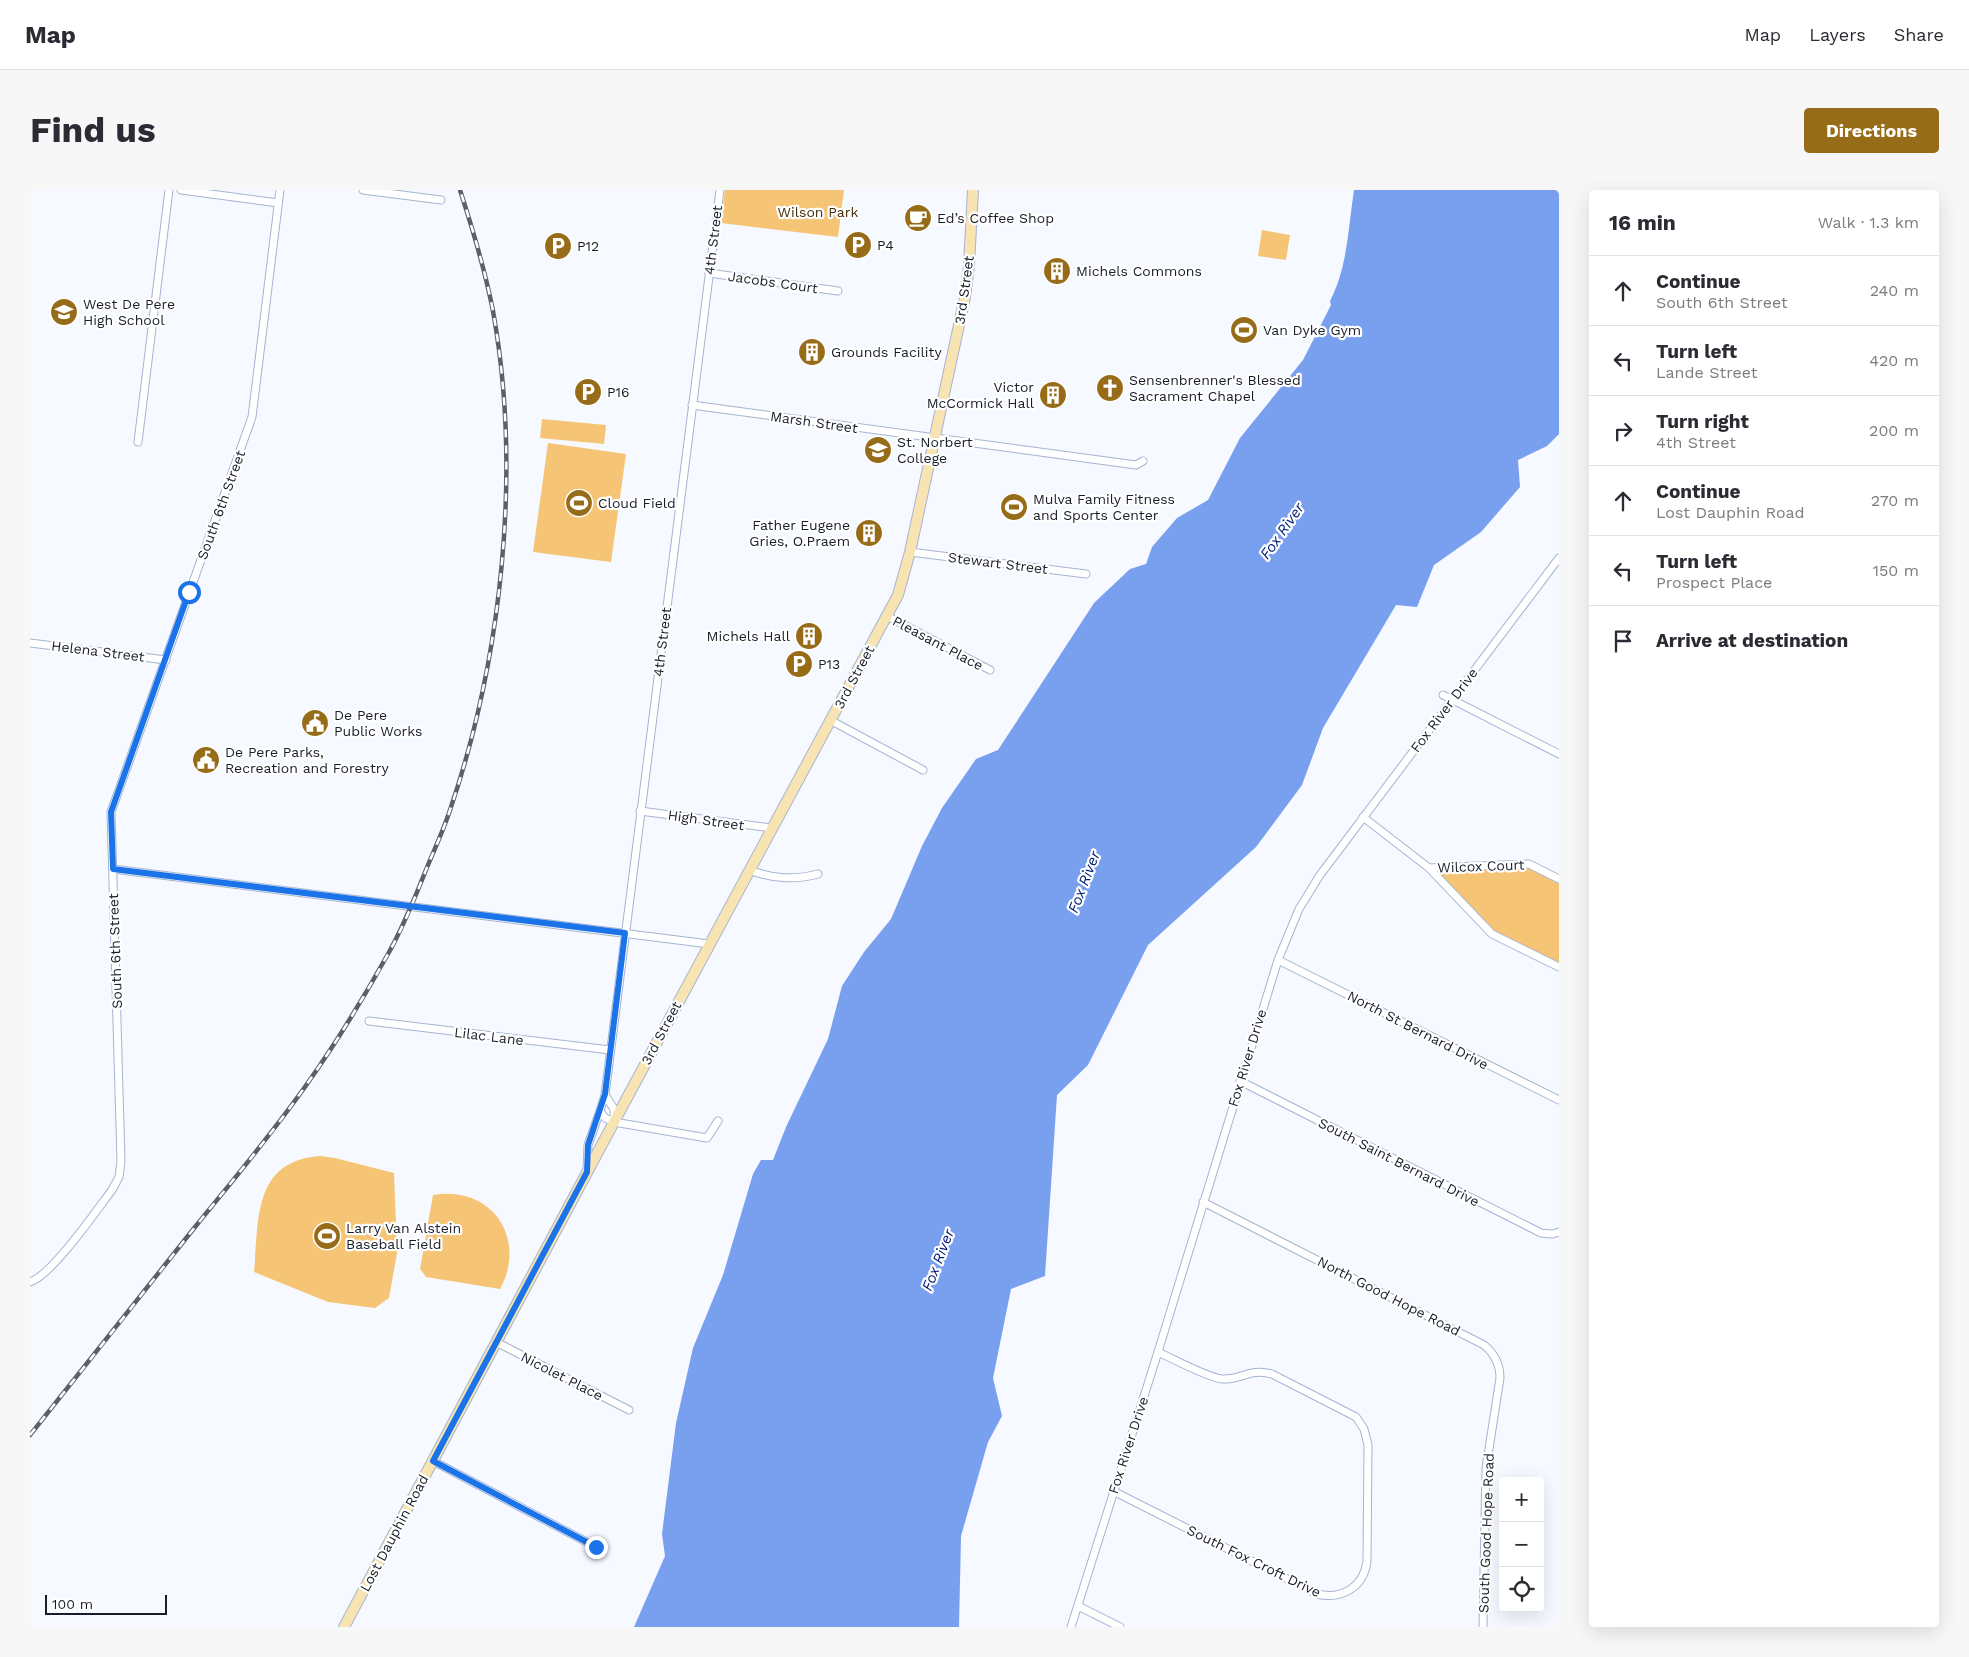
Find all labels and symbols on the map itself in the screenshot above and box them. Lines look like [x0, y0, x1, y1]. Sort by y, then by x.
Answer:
cafe icon: Ed’s Coffee Shop [903, 203, 933, 233]
street label: 4th Street [701, 204, 725, 276]
park label: Wilson Park [778, 204, 858, 220]
place label: Ed’s Coffee Shop [937, 210, 1054, 226]
parking icon: P4 [843, 230, 873, 260]
parking icon: P12 [543, 231, 573, 261]
place label: P4 [877, 237, 894, 253]
place label: P12 [577, 238, 599, 254]
street label: 3rd Street [951, 254, 977, 325]
building icon: Michels Commons [1042, 256, 1072, 286]
place label: Michels Commons [1076, 263, 1202, 279]
street label: Jacobs Court [727, 268, 819, 296]
place label: West De Pere High School [83, 296, 175, 328]
school or university icon: West De Pere High School [49, 297, 79, 327]
sports icon: Van Dyke Gym [1229, 315, 1259, 345]
place label: Van Dyke Gym [1263, 322, 1361, 338]
building icon: Grounds Facility [797, 337, 827, 367]
place label: Grounds Facility [831, 344, 942, 360]
place label: Sensenbrenner's Blessed Sacrament Chapel [1129, 372, 1301, 404]
church icon: Sensenbrenner's Blessed Sacrament Chapel [1095, 373, 1125, 403]
parking icon: P16 [573, 377, 603, 407]
place label: Victor McCormick Hall [927, 379, 1035, 411]
building icon: Victor McCormick Hall [1038, 380, 1068, 410]
place label: P16 [607, 384, 630, 400]
street label: Marsh Street [769, 408, 859, 436]
place label: St. Norbert College [897, 434, 973, 466]
school or university icon: St. Norbert College [863, 435, 893, 465]
street label: South 6th Street [194, 448, 248, 562]
sports icon: Cloud Field [564, 488, 594, 518]
place label: Mulva Family Fitness and Sports Center [1033, 491, 1175, 523]
sports icon: Mulva Family Fitness and Sports Center [999, 492, 1029, 522]
place label: Cloud Field [598, 495, 676, 511]
water label: Fox River [1256, 498, 1309, 563]
place label: Father Eugene Gries, O.Praem [749, 517, 850, 549]
building icon: Father Eugene Gries, O.Praem [854, 518, 884, 548]
street label: Stewart Street [947, 549, 1049, 577]
route start [178, 581, 201, 604]
street label: 4th Street [650, 606, 674, 678]
street label: Pleasant Place [890, 612, 986, 674]
building icon: Michels Hall [794, 621, 824, 651]
place label: Michels Hall [707, 628, 791, 644]
street label: Helena Street [50, 637, 146, 665]
street label: 3rd Street [831, 643, 877, 711]
parking icon: P13 [784, 649, 814, 679]
place label: P13 [818, 656, 840, 672]
street label: Fox River Drive [1407, 665, 1481, 755]
place label: De Pere Public Works [334, 707, 423, 739]
public building icon: De Pere Public Works [300, 708, 330, 738]
place label: De Pere Parks, Recreation and Forestry [225, 744, 389, 776]
public building icon: De Pere Parks, Recreation and Forestry [191, 745, 221, 775]
street label: High Street [667, 807, 745, 833]
water label: Fox River [1064, 847, 1104, 915]
street label: Wilcox Court [1437, 856, 1525, 876]
street label: South 6th Street [105, 893, 125, 1009]
street label: North St Bernard Drive [1345, 987, 1491, 1073]
street label: 3rd Street [638, 999, 684, 1067]
street label: Fox River Drive [1225, 1007, 1269, 1109]
street label: Lilac Lane [453, 1024, 525, 1048]
street label: South Saint Bernard Drive [1316, 1114, 1482, 1210]
place label: Larry Van Alstein Baseball Field [346, 1220, 461, 1252]
sports icon: Larry Van Alstein Baseball Field [312, 1221, 342, 1251]
water label: Fox River [918, 1225, 958, 1293]
street label: North Good Hope Road [1315, 1253, 1463, 1339]
street label: Nicolet Place [518, 1349, 606, 1403]
street label: Fox River Drive [1105, 1394, 1151, 1496]
street label: South Good Hope Road [1475, 1453, 1497, 1613]
street label: Lost Dauphin Road [356, 1472, 432, 1594]
street label: South Fox Croft Drive [1185, 1522, 1323, 1600]
route end [585, 1536, 608, 1559]
scale bar [45, 1592, 168, 1615]

